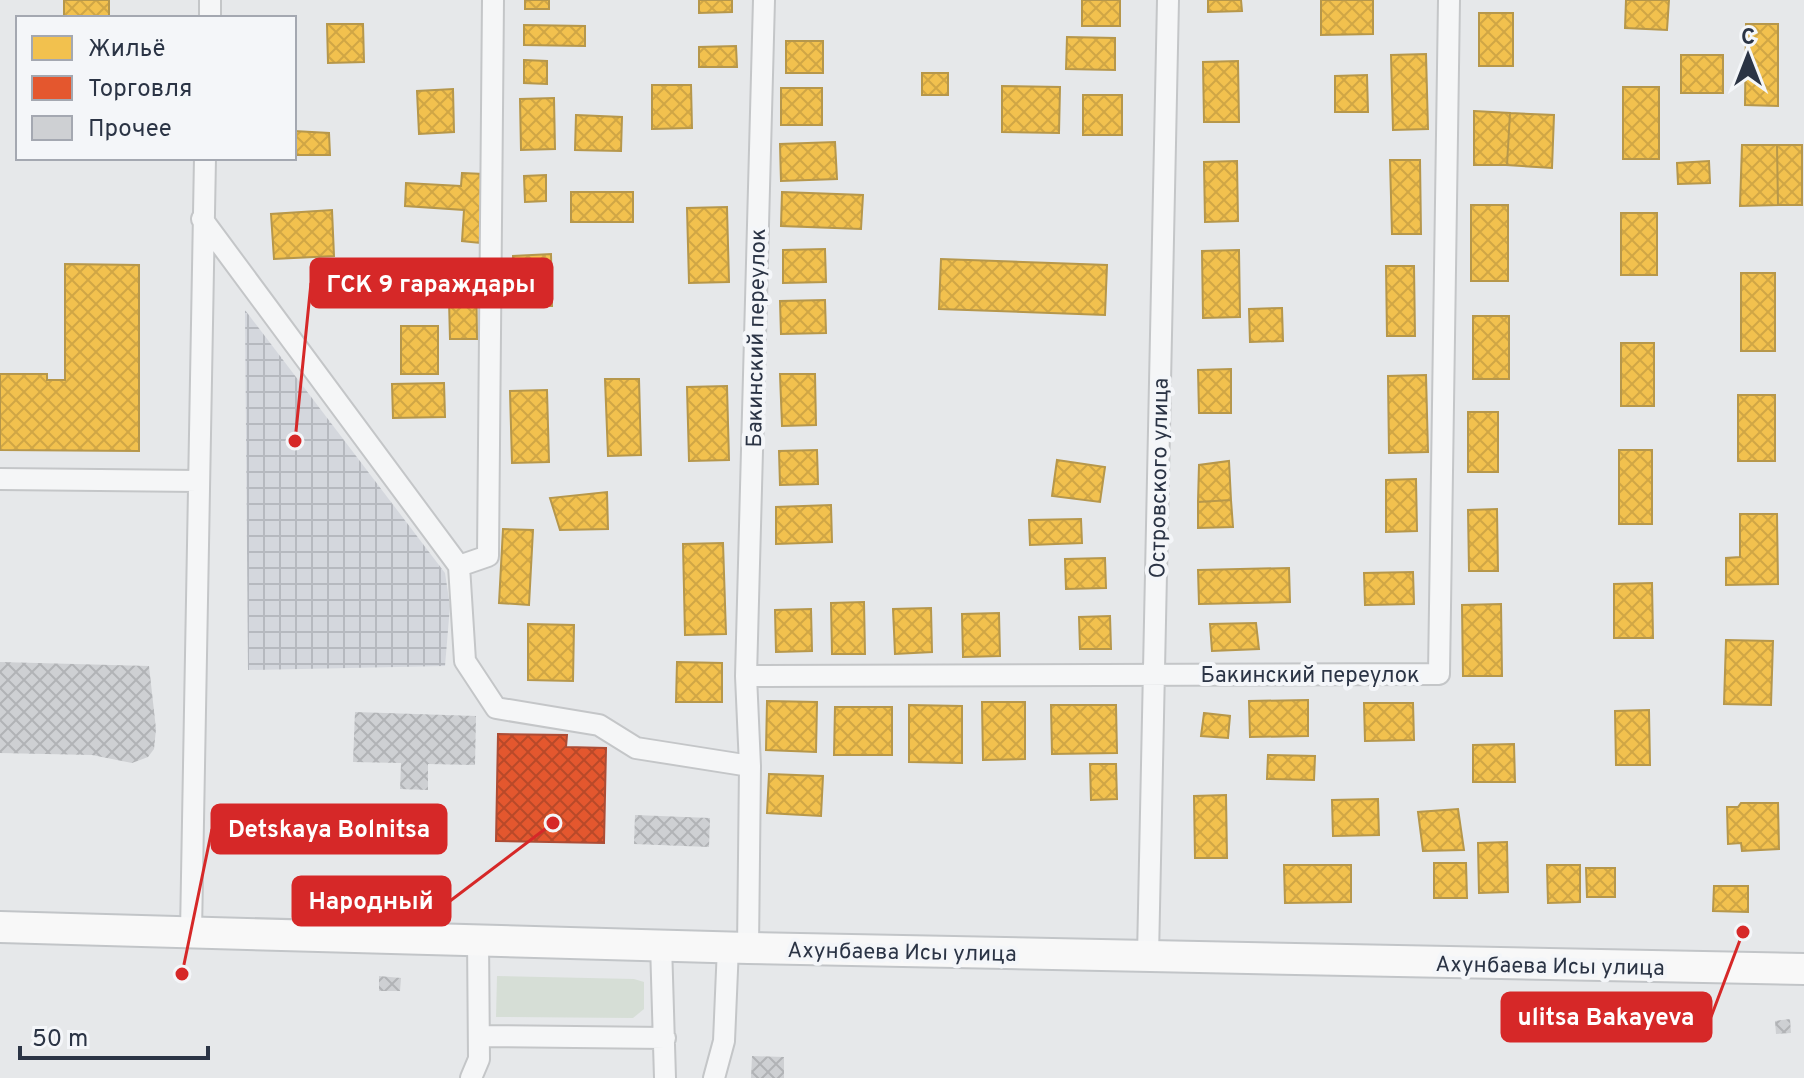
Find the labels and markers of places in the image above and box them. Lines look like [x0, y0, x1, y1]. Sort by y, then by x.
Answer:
callout: ГСК 9 гараждары [311, 259, 552, 307]
callout: Detskaya Bolnitsa [212, 805, 446, 853]
callout: Народный [293, 877, 450, 925]
callout: ulitsa Bakayeva [1502, 993, 1711, 1041]

